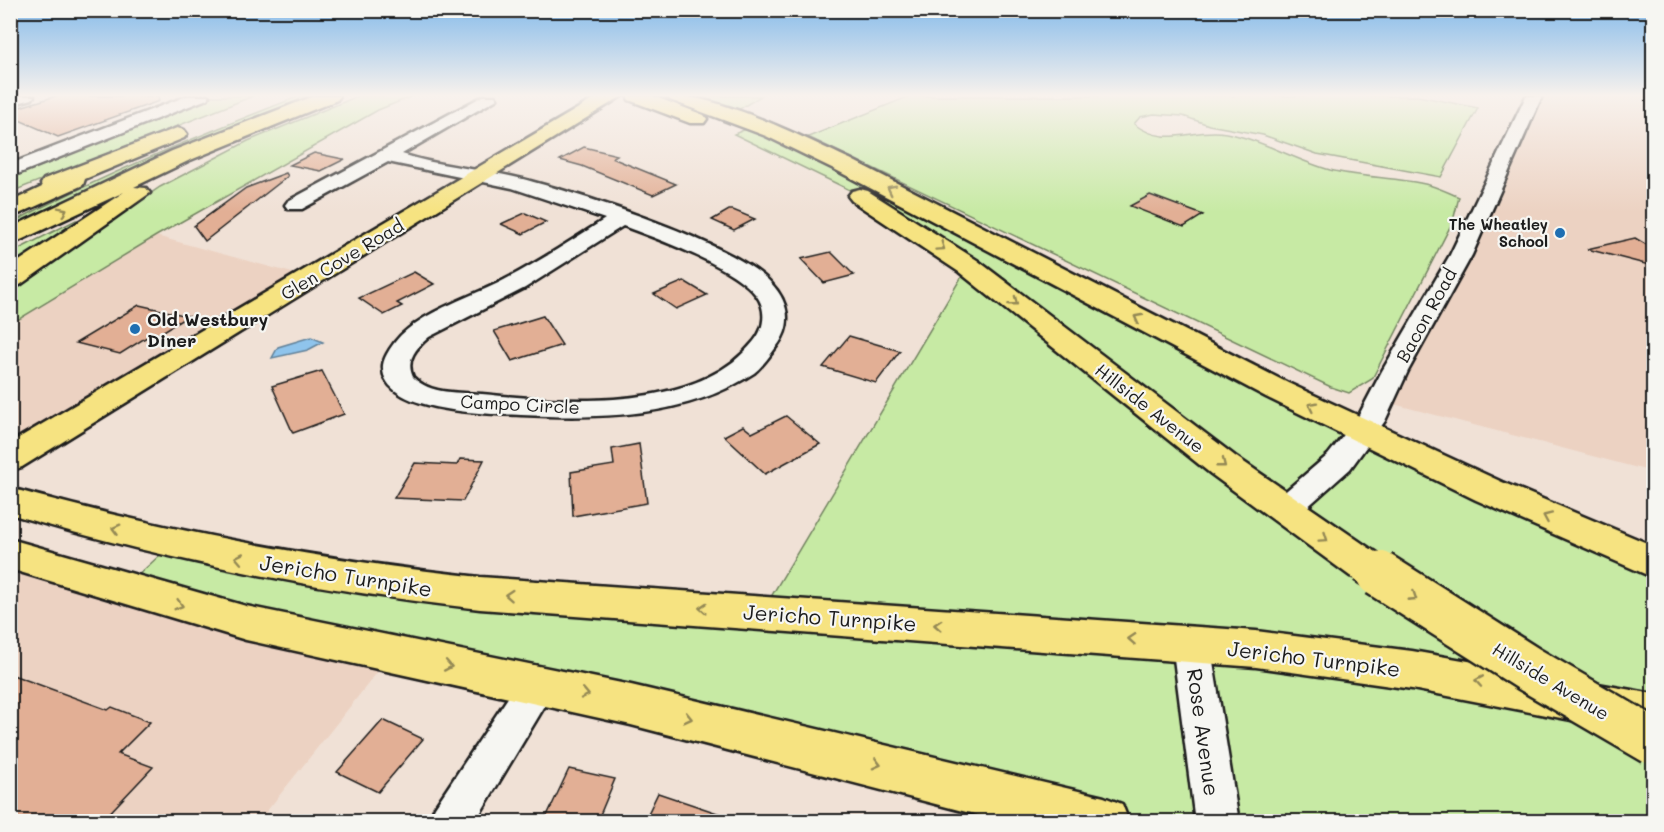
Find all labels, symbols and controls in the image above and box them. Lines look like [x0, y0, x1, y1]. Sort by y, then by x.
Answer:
one-way arrow [887, 185, 898, 196]
one-way arrow [56, 207, 67, 218]
street label: Glen Cove Road [276, 213, 408, 305]
place label: The Wheatley School [1449, 214, 1548, 251]
marker: The Wheatley School [1553, 226, 1567, 240]
one-way arrow [934, 240, 945, 251]
street label: Bacon Road [1390, 264, 1462, 366]
one-way arrow [1008, 294, 1019, 305]
place label: Old Westbury Diner [147, 307, 269, 352]
one-way arrow [1134, 314, 1144, 325]
marker: Old Westbury Diner [128, 322, 142, 336]
street label: Hillside Avenue [1091, 358, 1209, 458]
street label: Campo Circle [460, 389, 580, 419]
one-way arrow [1307, 402, 1318, 414]
one-way arrow [1216, 457, 1227, 468]
one-way arrow [1543, 512, 1554, 524]
one-way arrow [112, 523, 122, 536]
one-way arrow [1317, 531, 1328, 542]
street label: Jericho Turnpike [258, 548, 434, 602]
one-way arrow [234, 552, 244, 565]
one-way arrow [504, 589, 513, 602]
one-way arrow [1407, 589, 1417, 601]
street label: Jericho Turnpike [742, 597, 918, 637]
one-way arrow [173, 598, 184, 610]
one-way arrow [699, 602, 708, 615]
one-way arrow [933, 619, 943, 632]
one-way arrow [1128, 633, 1137, 646]
street label: Jericho Turnpike [1226, 634, 1402, 682]
street label: Hillside Avenue [1488, 637, 1614, 725]
one-way arrow [443, 659, 453, 672]
street label: Rose Avenue [1182, 666, 1226, 798]
one-way arrow [1475, 676, 1484, 688]
one-way arrow [580, 687, 590, 700]
one-way arrow [683, 711, 693, 724]
one-way arrow [872, 756, 882, 769]

